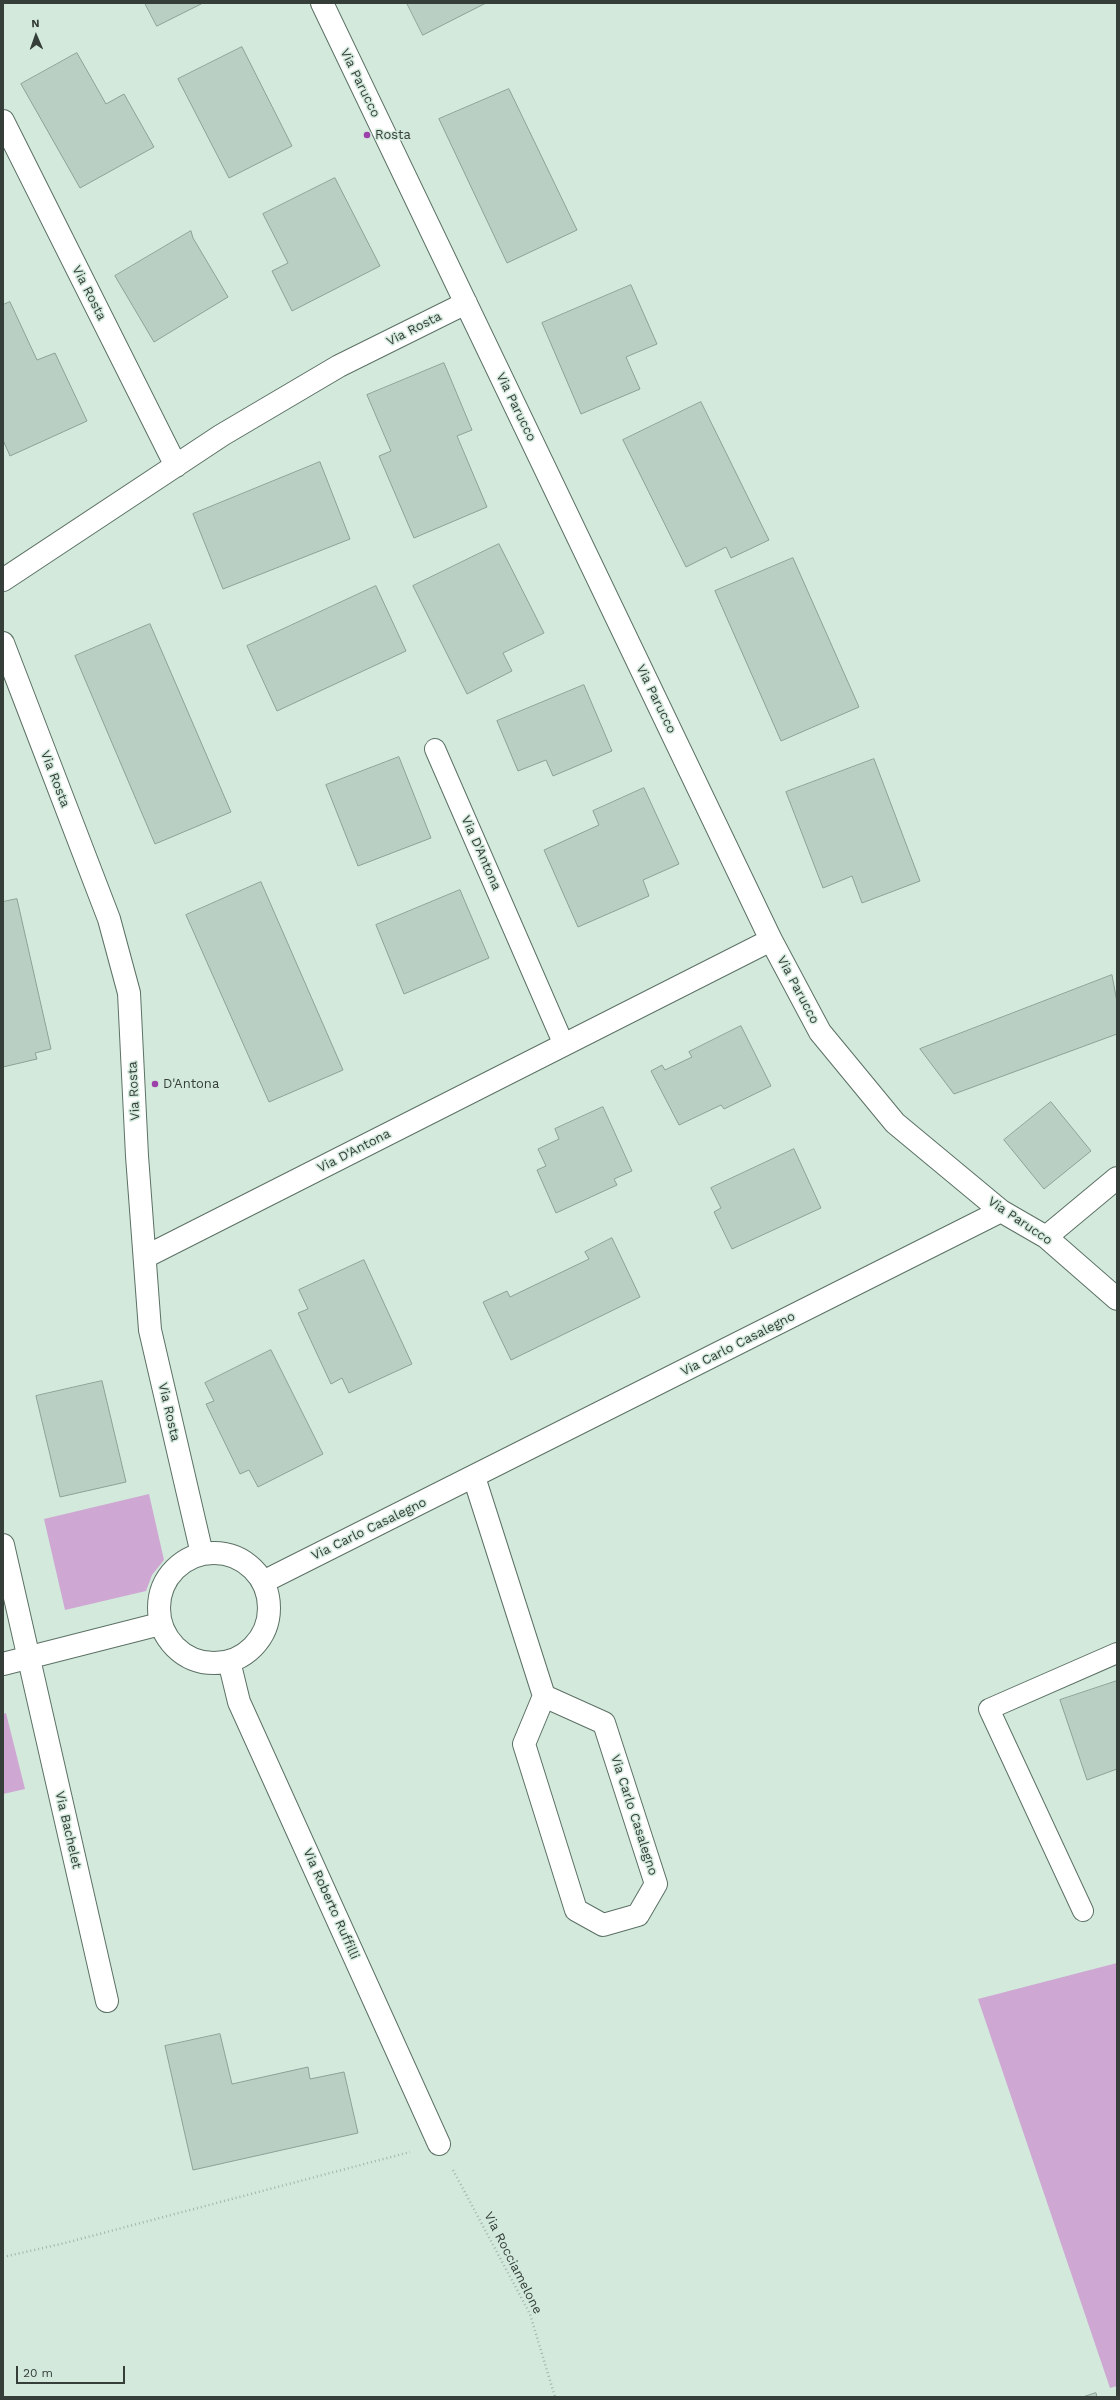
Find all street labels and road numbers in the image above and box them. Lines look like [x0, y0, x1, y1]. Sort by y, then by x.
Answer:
street label: Via Parucco [337, 46, 383, 120]
street label: Via Rosta [69, 263, 109, 323]
street label: Via Rosta [384, 309, 444, 349]
street label: Via Parucco [493, 370, 539, 444]
street label: Via Parucco [633, 662, 679, 736]
street label: Via Rosta [37, 748, 73, 810]
street label: Via D'Antona [458, 813, 504, 893]
street label: Via Parucco [774, 953, 822, 1027]
street label: Via Rosta [125, 1061, 143, 1121]
street label: Via D'Antona [315, 1126, 393, 1176]
street label: Via Parucco [985, 1194, 1055, 1248]
street label: Via Carlo Casalegno [678, 1308, 798, 1380]
street label: Via Rosta [155, 1381, 183, 1443]
street label: Via Carlo Casalegno [309, 1494, 429, 1564]
street label: Via Carlo Casalegno [607, 1753, 661, 1877]
street label: Via Bachelet [52, 1790, 84, 1870]
street label: Via Roberto Ruffilli [300, 1846, 362, 1962]
street label: Via Rocciamelone [481, 2209, 545, 2317]

